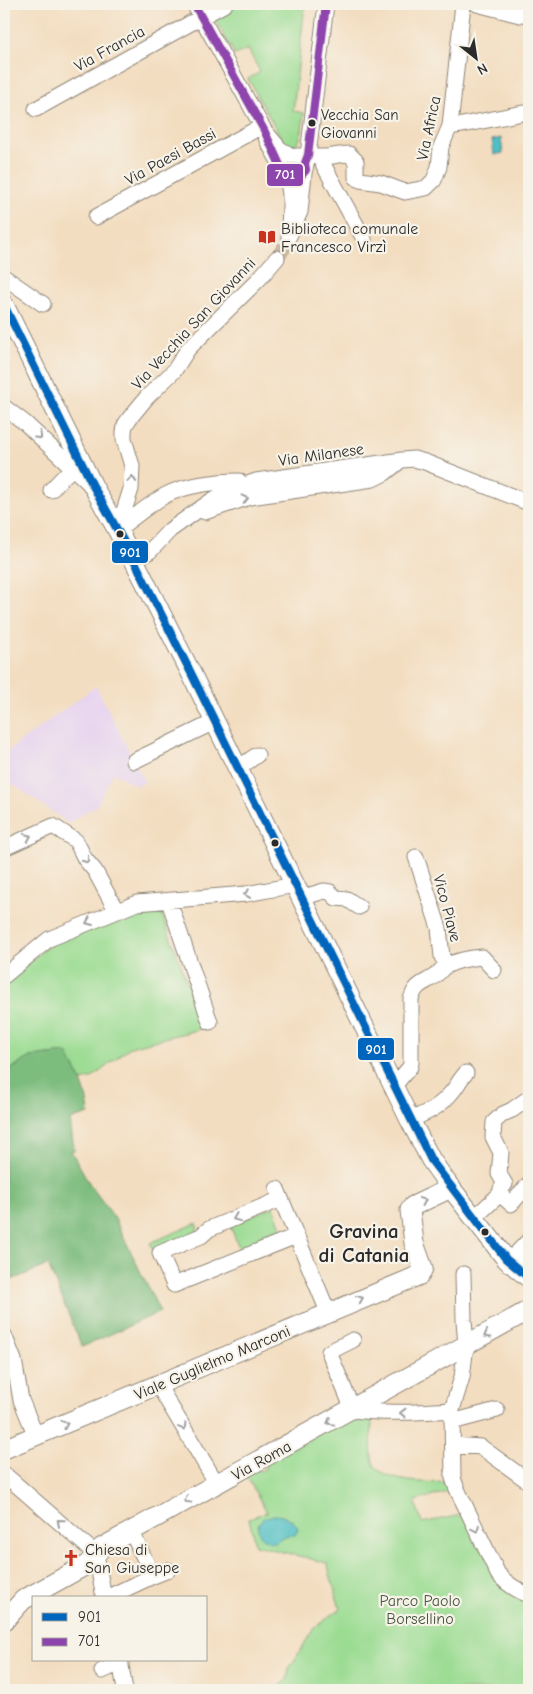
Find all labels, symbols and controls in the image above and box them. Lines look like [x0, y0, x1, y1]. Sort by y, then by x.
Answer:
street label: Via Francia [71, 22, 148, 76]
north arrow [450, 32, 500, 82]
text: N [474, 59, 490, 78]
street label: Via Africa [413, 94, 445, 162]
place label: Vecchia San Giovanni [321, 106, 399, 142]
marker: Vecchia San Giovanni [307, 118, 317, 128]
street label: Via Paesi Bassi [122, 124, 219, 189]
line badge: 701 [266, 163, 304, 187]
text: 701 [275, 166, 295, 183]
place label: Biblioteca comunale Francesco Virzì [281, 220, 418, 256]
library icon: Biblioteca comunale Francesco Virzì [257, 227, 277, 247]
street label: Via Vecchia San Giovanni [128, 254, 259, 393]
one-way arrow [33, 430, 42, 439]
street label: Via Milanese [277, 440, 365, 470]
one-way arrow [126, 474, 137, 482]
one-way arrow [241, 494, 249, 505]
unlabelled marker [115, 529, 125, 539]
line badge: 901 [111, 540, 149, 564]
text: 901 [120, 544, 140, 561]
one-way arrow [23, 833, 32, 844]
unlabelled marker [270, 838, 280, 848]
one-way arrow [80, 854, 89, 863]
street label: Vico Piave [429, 873, 465, 944]
one-way arrow [243, 888, 251, 899]
one-way arrow [85, 915, 94, 926]
line badge: 901 [357, 1037, 395, 1061]
text: 901 [366, 1041, 386, 1058]
one-way arrow [418, 1197, 427, 1208]
one-way arrow [232, 1211, 241, 1222]
district label: Gravina di Catania [318, 1219, 410, 1267]
unlabelled marker [480, 1227, 490, 1237]
one-way arrow [355, 1295, 364, 1306]
street label: Viale Guglielmo Marconi [132, 1322, 293, 1404]
one-way arrow [483, 1329, 492, 1339]
one-way arrow [399, 1408, 407, 1418]
one-way arrow [326, 1416, 335, 1426]
one-way arrow [60, 1419, 69, 1430]
one-way arrow [176, 1421, 186, 1430]
street label: Via Roma [229, 1437, 294, 1485]
one-way arrow [183, 1494, 192, 1504]
one-way arrow [56, 1519, 65, 1528]
one-way arrow [470, 1524, 481, 1533]
place label: Chiesa di San Giuseppe [85, 1541, 179, 1577]
church icon: Chiesa di San Giuseppe [61, 1548, 81, 1568]
park label: Parco Paolo Borsellino [380, 1592, 460, 1628]
legend [32, 1596, 208, 1662]
text: 901 [78, 1608, 101, 1626]
text: 701 [78, 1632, 100, 1650]

